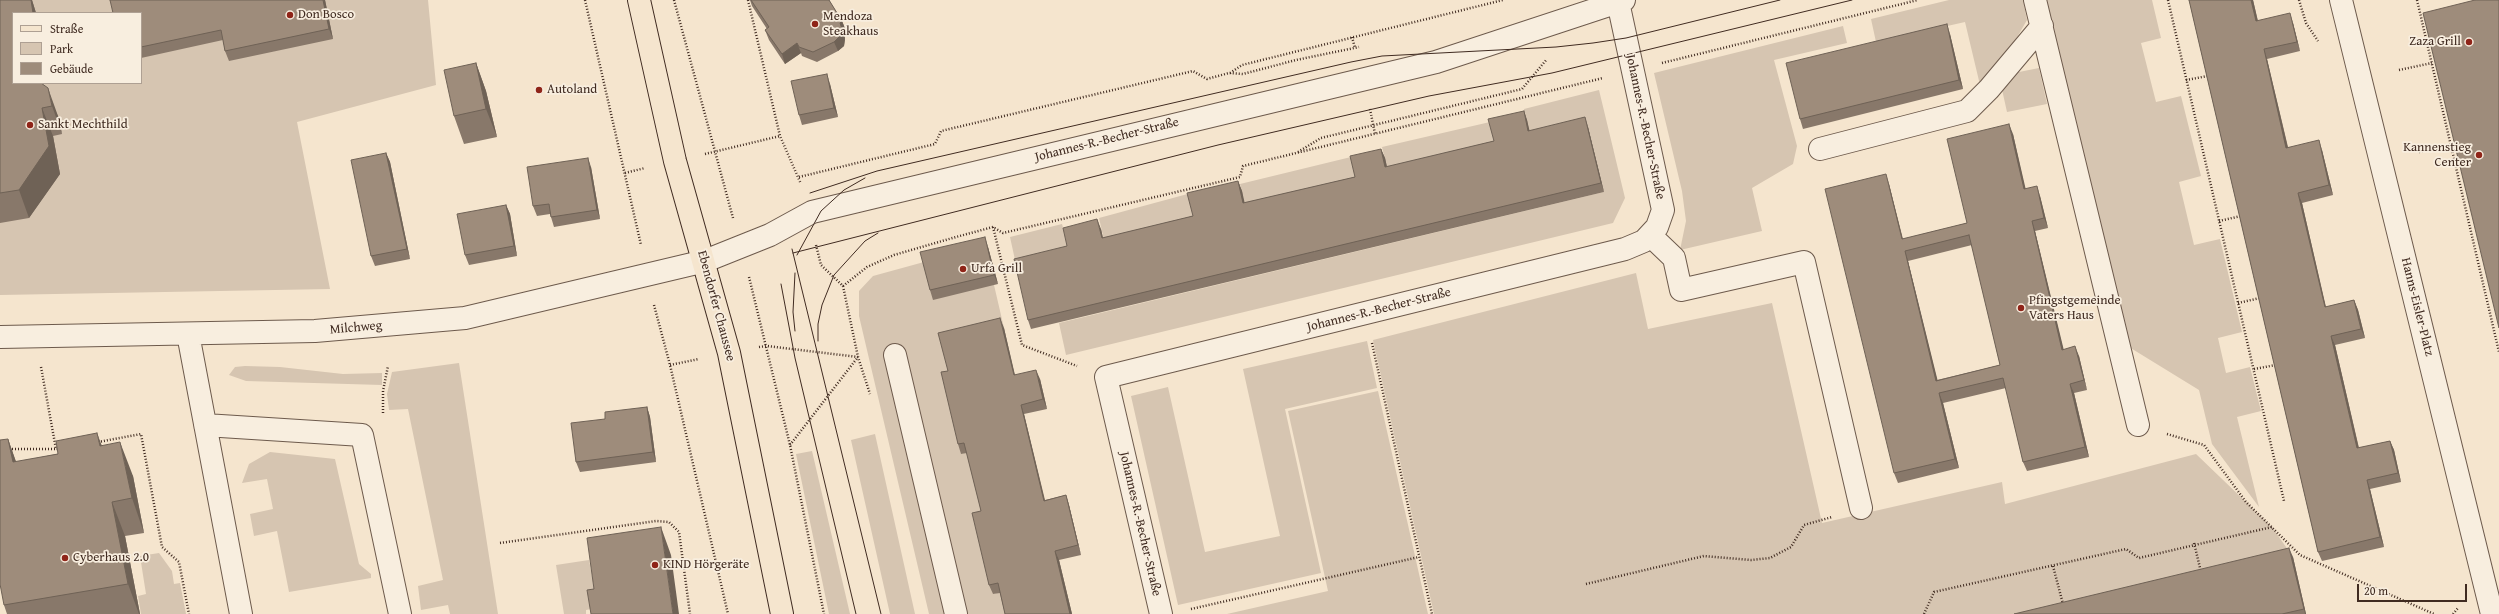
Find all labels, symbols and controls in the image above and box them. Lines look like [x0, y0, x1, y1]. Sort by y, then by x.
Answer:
place label: Don Bosco [298, 7, 354, 23]
place label: Mendoza Steakhaus [823, 9, 878, 40]
marker: Don Bosco [285, 10, 295, 20]
legend [12, 12, 142, 84]
marker: Mendoza Steakhaus [810, 19, 820, 29]
text: Straße [50, 20, 83, 37]
place label: Zaza Grill [2409, 34, 2461, 50]
marker: Zaza Grill [2464, 37, 2474, 47]
text: Park [50, 40, 73, 57]
street label: Johannes-R.-Becher-Straße [1622, 53, 1668, 201]
text: Gebäude [50, 60, 93, 77]
place label: Autoland [547, 82, 597, 98]
marker: Autoland [534, 85, 544, 95]
street label: Johannes-R.-Becher-Straße [1033, 115, 1181, 165]
place label: Sankt Mechthild [38, 117, 128, 133]
marker: Sankt Mechthild [25, 120, 35, 130]
place label: Kannenstieg Center [2403, 140, 2471, 171]
marker: Kannenstieg Center [2474, 150, 2484, 160]
street label: Ebendorfer Chaussee [694, 249, 738, 363]
street label: Hanns-Eisler-Platz [2397, 256, 2437, 358]
place label: Urfa Grill [971, 261, 1022, 277]
marker: Urfa Grill [958, 264, 968, 274]
street label: Johannes-R.-Becher-Straße [1305, 285, 1453, 335]
place label: Pfingstgemeinde Vaters Haus [2029, 293, 2121, 324]
marker: Pfingstgemeinde Vaters Haus [2016, 303, 2026, 313]
street label: Milchweg [329, 318, 383, 338]
street label: Johannes-R.-Becher-Straße [1116, 450, 1164, 598]
place label: Cyberhaus 2.0 [73, 550, 149, 566]
marker: Cyberhaus 2.0 [60, 553, 70, 563]
place label: KIND Hörgeräte [663, 557, 749, 573]
marker: KIND Hörgeräte [650, 560, 660, 570]
scale bar [2359, 576, 2469, 602]
text: 20 m [2364, 582, 2388, 599]

